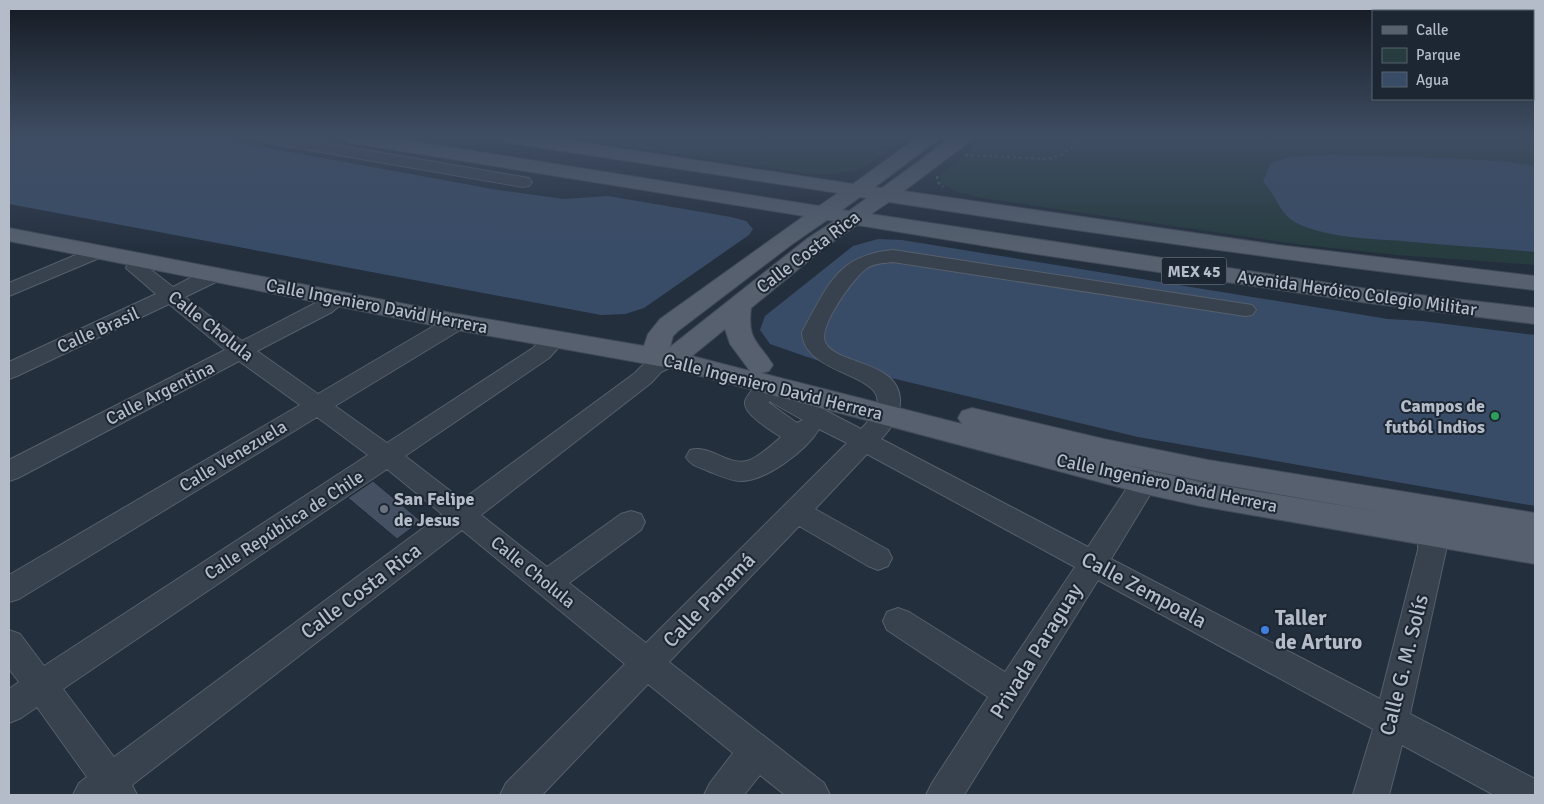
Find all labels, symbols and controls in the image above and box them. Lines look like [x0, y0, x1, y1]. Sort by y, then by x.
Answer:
legend [1372, 10, 1534, 100]
text: Calle [1416, 21, 1449, 39]
text: Parque [1416, 46, 1461, 64]
text: Agua [1416, 71, 1449, 89]
street label: Calle Costa Rica [752, 206, 864, 298]
road number: MEX 45 [1162, 258, 1226, 284]
street label: Avenida Heróico Colegio Militar [1236, 265, 1479, 321]
street label: Calle Ingeniero David Herrera [264, 274, 490, 338]
street label: Calle Cholula [164, 286, 258, 366]
street label: Calle Brasil [54, 302, 142, 358]
street label: Calle Ingeniero David Herrera [661, 349, 885, 425]
street label: Calle Argentina [102, 356, 218, 430]
place label: Campos de futból Indios [1384, 395, 1485, 438]
marker: Campos de futból Indios [1489, 410, 1501, 422]
street label: Calle Venezuela [175, 415, 291, 497]
street label: Calle Ingeniero David Herrera [1055, 449, 1279, 517]
street label: Calle República de Chile [200, 465, 368, 585]
place label: San Felipe de Jesus [394, 488, 474, 531]
marker: San Felipe de Jesus [378, 503, 390, 515]
street label: Calle Cholula [486, 531, 580, 613]
street label: Calle Costa Rica [296, 537, 426, 645]
street label: Calle Zempoala [1077, 546, 1211, 634]
street label: Calle Panamá [657, 547, 761, 653]
street label: Privada Paraguay [984, 578, 1088, 723]
street label: Calle G. M. Solís [1374, 592, 1434, 738]
place label: Taller de Arturo [1275, 605, 1362, 655]
marker: Taller de Arturo [1259, 624, 1271, 636]

